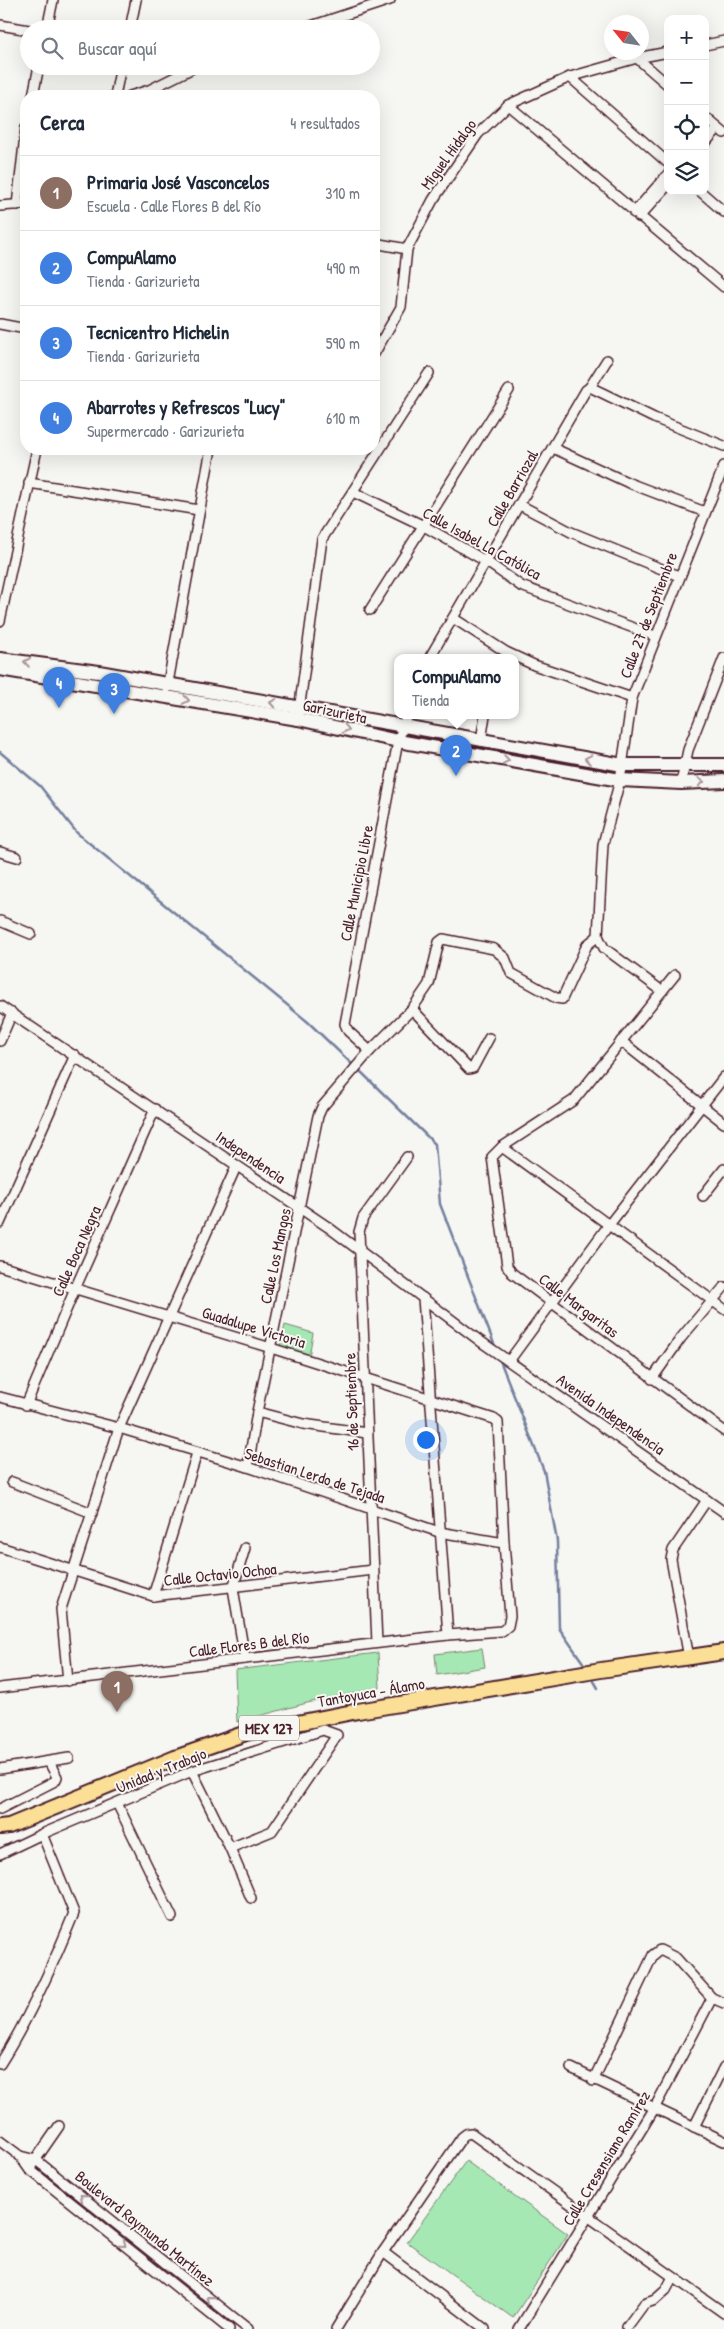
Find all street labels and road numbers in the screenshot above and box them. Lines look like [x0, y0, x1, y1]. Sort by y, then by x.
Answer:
street label: Miguel Hidalgo [415, 114, 481, 194]
street label: Calle Barriozal [481, 445, 543, 531]
street label: Calle Isabel La Católica [419, 501, 545, 585]
street label: Calle 27 de Septiembre [614, 548, 682, 681]
street label: Garizurieta [301, 693, 369, 729]
street label: Calle Municipio Libre [334, 823, 378, 943]
street label: Independencia [212, 1126, 290, 1188]
street label: Calle Boca Negra [46, 1202, 106, 1300]
street label: Calle Los Mangos [254, 1206, 296, 1306]
street label: Calle Margaritas [534, 1268, 624, 1342]
street label: Guadalupe Victoria [200, 1301, 308, 1353]
street label: 16 de Septiembre [338, 1352, 364, 1451]
street label: Avenida Independencia [552, 1368, 670, 1460]
street label: Sebastian Lerdo de Tejada [242, 1442, 388, 1508]
street label: Calle Octavio Ochoa [162, 1557, 278, 1591]
street label: Calle Flores B del Río [188, 1626, 311, 1662]
street label: Tantoyuca - Álamo [316, 1672, 427, 1712]
road number: MEX 127 [239, 1716, 299, 1740]
street label: Unidad y Trabajo [113, 1742, 210, 1798]
street label: Calle Cresensiano Ramírez [557, 2086, 655, 2230]
street label: Boulevard Raymundo Martínez [71, 2165, 219, 2291]

